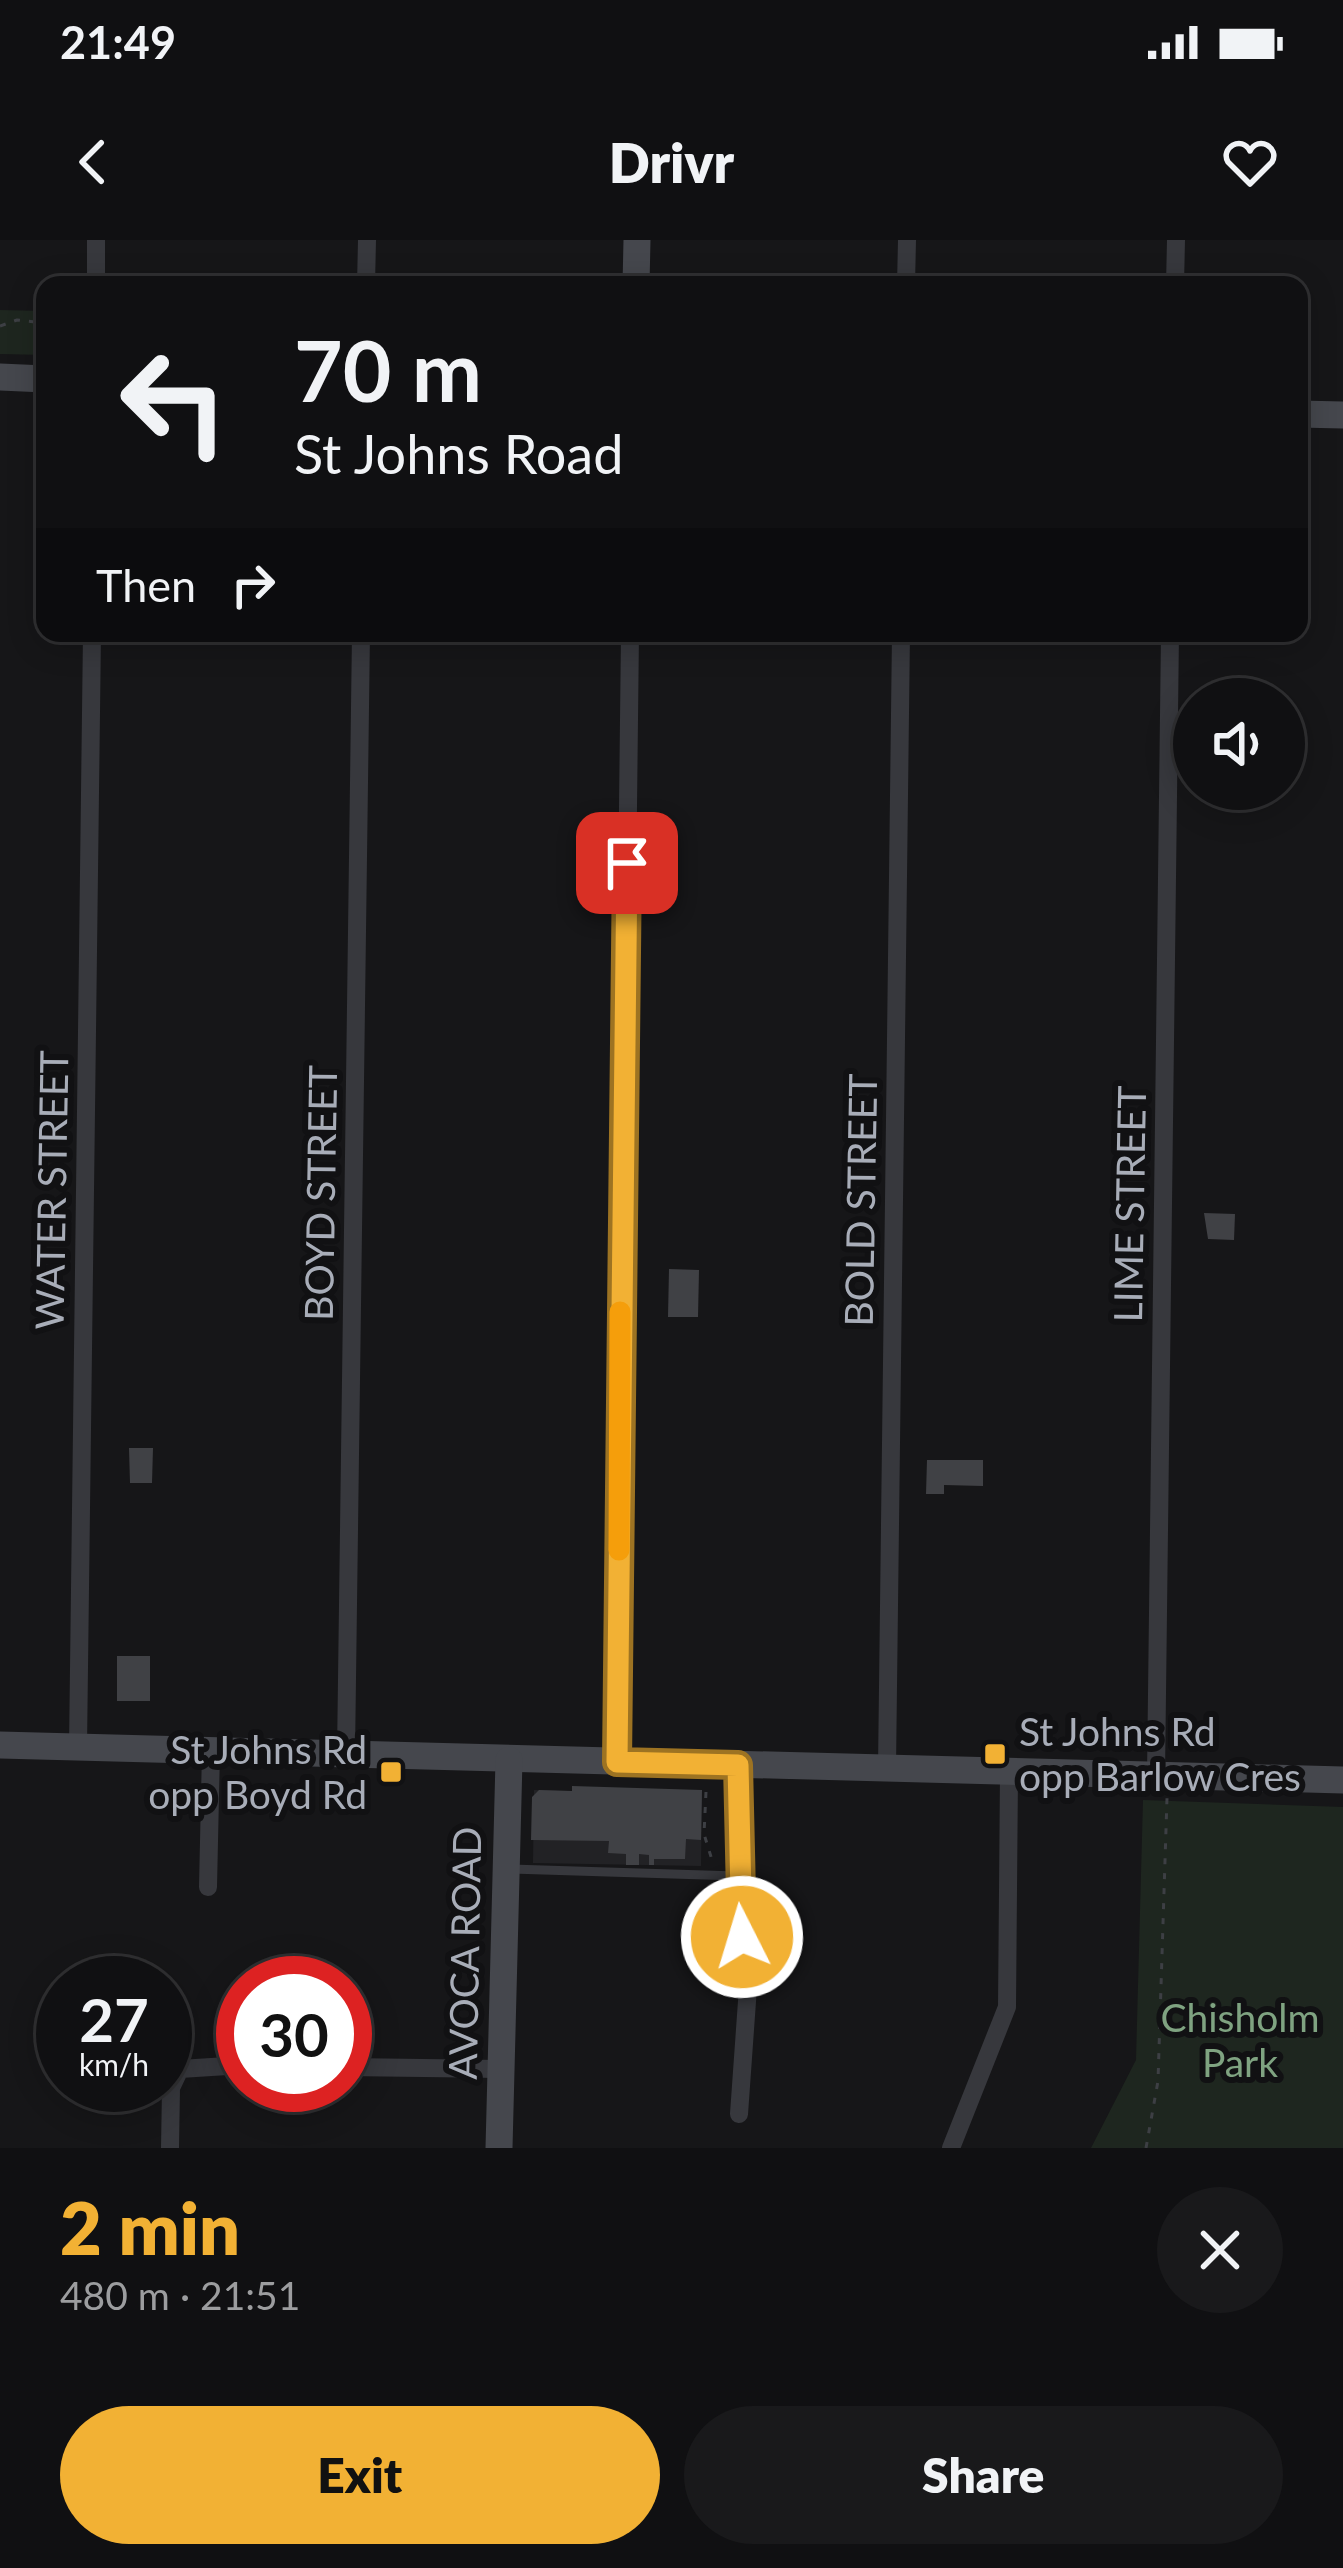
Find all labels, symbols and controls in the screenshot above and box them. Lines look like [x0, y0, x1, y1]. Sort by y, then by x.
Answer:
text: 21:49 [60, 15, 176, 69]
icon: back [60, 129, 126, 195]
icon: heart [1217, 129, 1283, 195]
text: Drivr [609, 130, 734, 195]
text: 70 m [294, 319, 482, 420]
icon: left [96, 324, 252, 480]
text: St Johns Road [294, 421, 623, 486]
icon: right [220, 552, 286, 618]
text: Then [96, 558, 196, 612]
map controls [1173, 678, 1305, 810]
button: sound [1173, 678, 1305, 810]
pin [576, 812, 678, 914]
icon: arrive [594, 830, 660, 896]
street label: WATER STREET [26, 1050, 76, 1330]
street label: BOYD STREET [295, 1065, 345, 1321]
street label: BOLD STREET [835, 1073, 885, 1327]
street label: LIME STREET [1104, 1085, 1154, 1323]
place label: St Johns Rd opp Barlow Cres [1019, 1708, 1301, 1799]
place label: St Johns Rd opp Boyd Rd [148, 1726, 367, 1817]
marker: St Johns Rd opp Barlow Cres [982, 1741, 1008, 1767]
marker: St Johns Rd opp Boyd Rd [378, 1759, 404, 1785]
street label: AVOCA ROAD [439, 1826, 489, 2080]
position arrow [679, 1874, 805, 2000]
speed limit sign: 30 [216, 1956, 372, 2112]
text: 27 [79, 1983, 149, 2055]
park label: Chisholm Park [1160, 1994, 1320, 2085]
text: km/h [79, 2046, 149, 2082]
text: 2 min [60, 2184, 240, 2270]
button: close [1157, 2187, 1283, 2313]
text: 480 m · 21:51 [60, 2272, 300, 2318]
button: Exit [60, 2406, 660, 2544]
button: Share [684, 2406, 1283, 2544]

